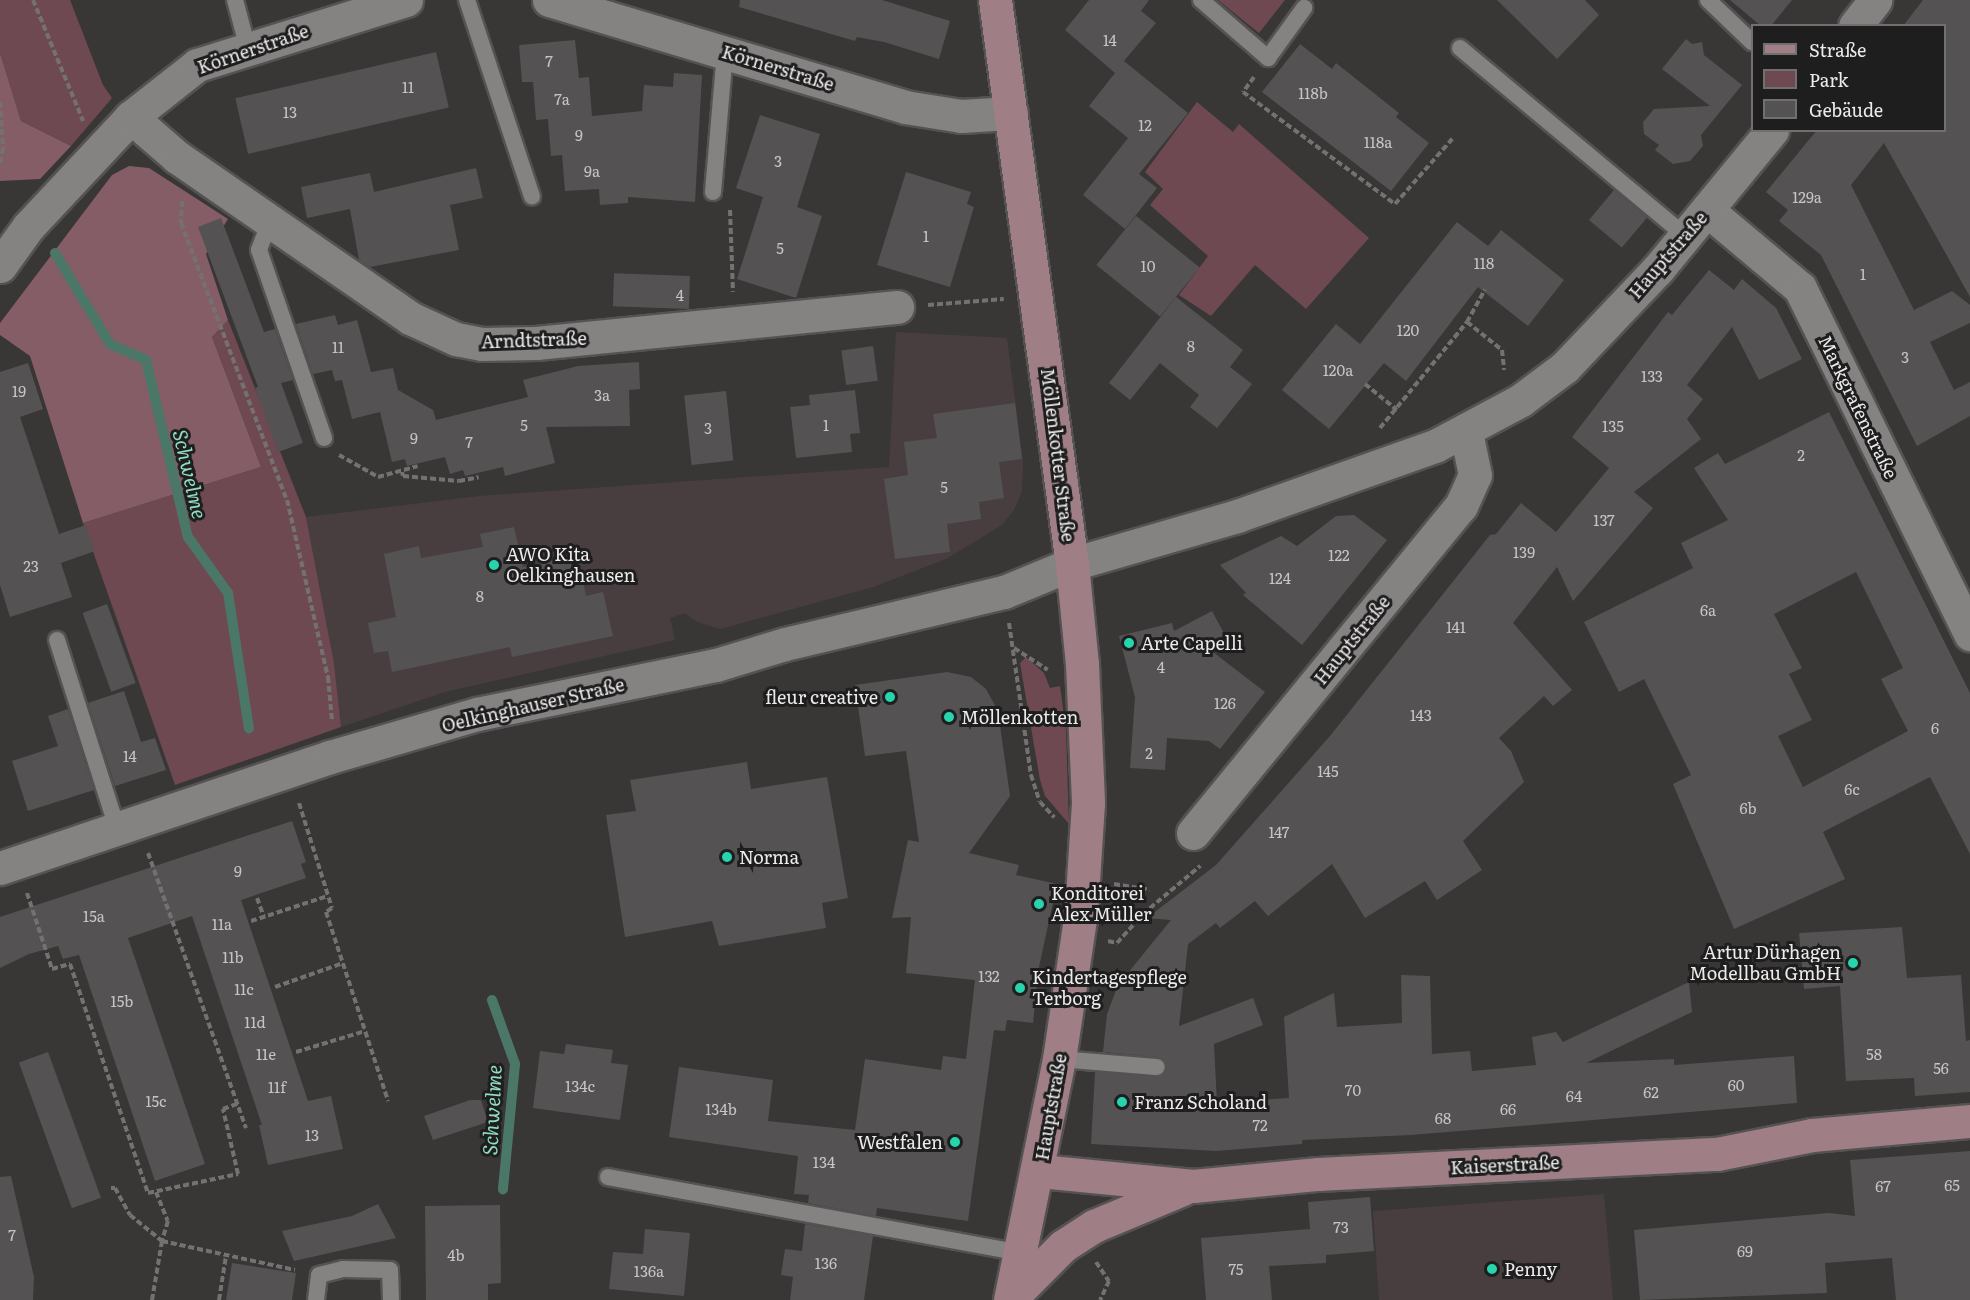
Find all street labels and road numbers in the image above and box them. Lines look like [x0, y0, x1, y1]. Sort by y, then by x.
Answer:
street label: Körnerstraße [195, 20, 311, 78]
street label: Körnerstraße [719, 41, 837, 95]
street label: Hauptstraße [1624, 207, 1712, 303]
street label: Arndtstraße [481, 327, 587, 353]
street label: Markgrafenstraße [1814, 332, 1902, 482]
street label: Möllenkotter Straße [1037, 367, 1079, 543]
street label: Hauptstraße [1310, 591, 1394, 689]
street label: Oelkinghauser Straße [440, 673, 626, 737]
street label: Hauptstraße [1031, 1052, 1071, 1162]
street label: Kaiserstraße [1450, 1151, 1560, 1179]

